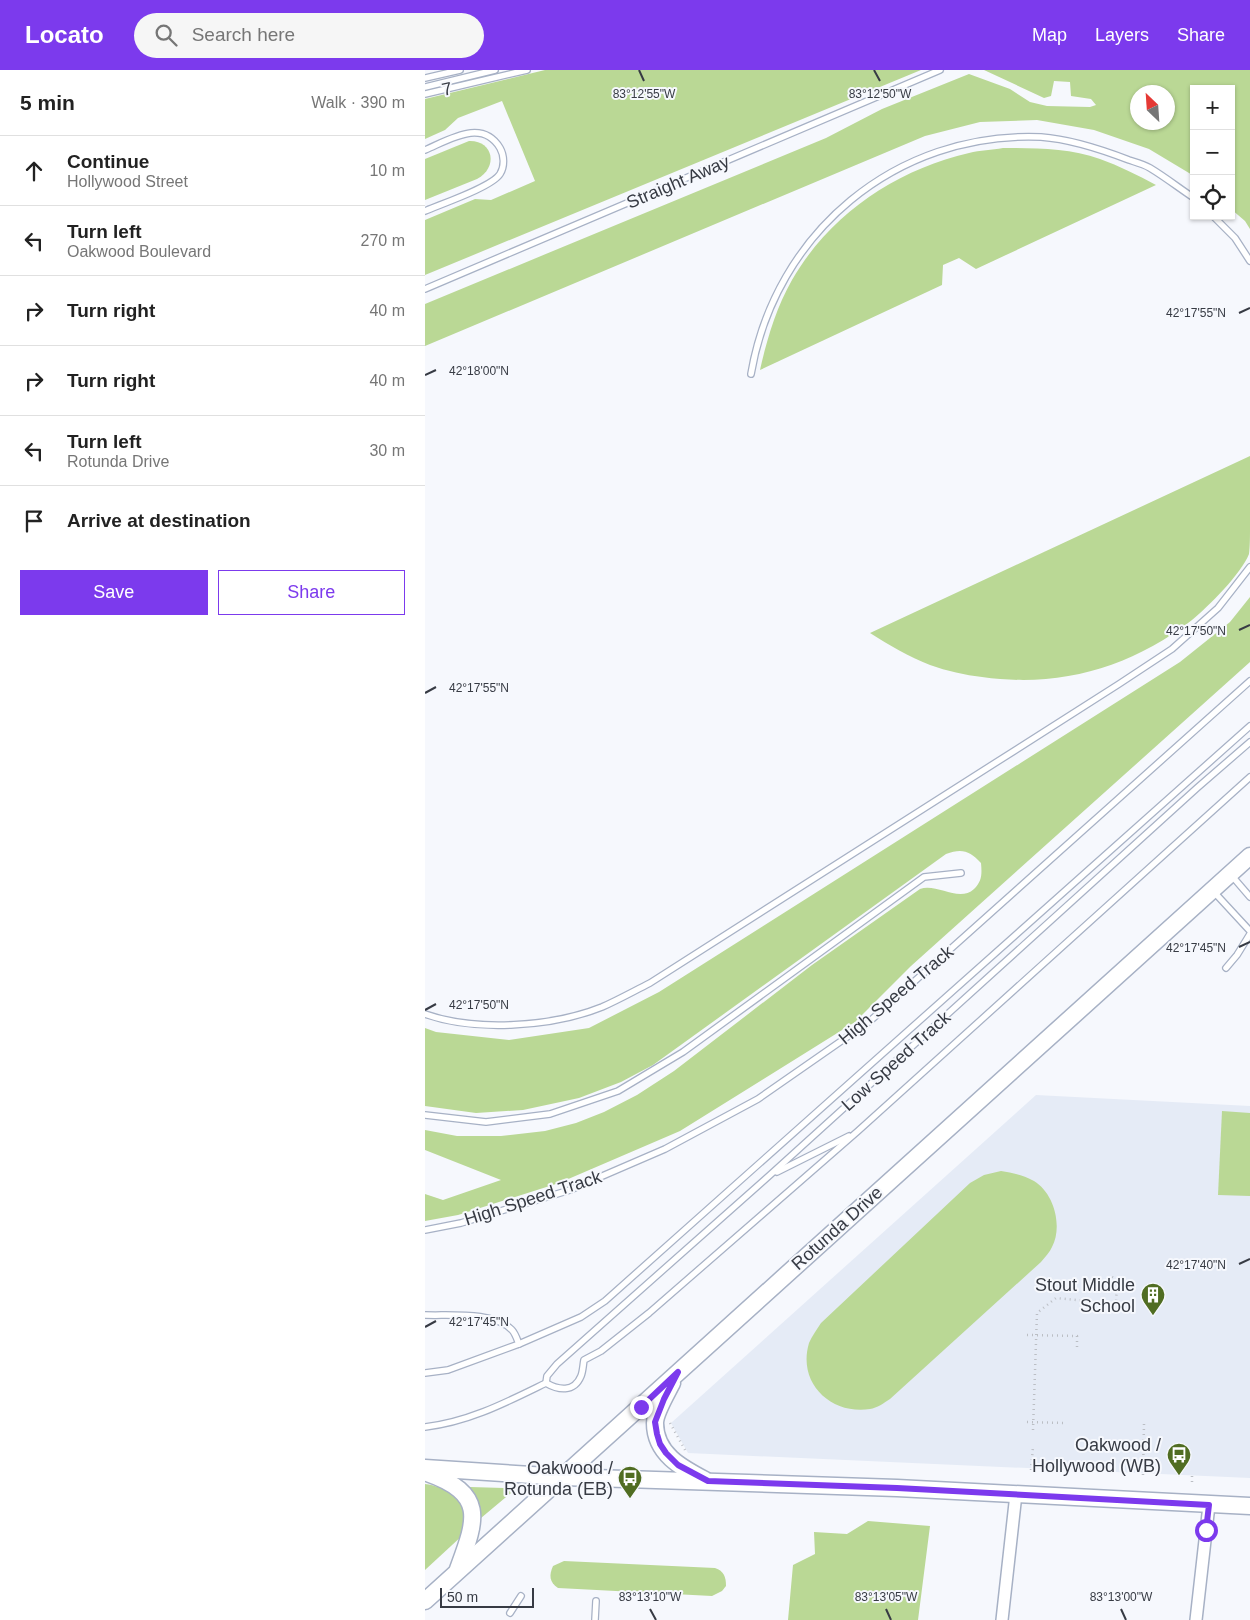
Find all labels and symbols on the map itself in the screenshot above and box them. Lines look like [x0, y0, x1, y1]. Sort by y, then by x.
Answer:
street label: 7 [440, 78, 454, 100]
north arrow [1130, 85, 1175, 130]
text: 83°12'55"W [613, 87, 676, 101]
text: 83°12'50"W [849, 87, 912, 101]
street label: Straight Away [624, 151, 732, 213]
text: 42°17'55"N [1166, 306, 1226, 320]
text: 42°18'00"N [449, 364, 509, 378]
text: 42°17'50"N [1166, 624, 1226, 638]
text: 42°17'55"N [449, 681, 509, 695]
street label: High Speed Track [835, 941, 958, 1049]
text: 42°17'45"N [1166, 941, 1226, 955]
text: 42°17'50"N [449, 998, 509, 1012]
street label: Low Speed Track [838, 1006, 955, 1115]
street label: High Speed Track [462, 1166, 605, 1230]
street label: Rotunda Drive [788, 1182, 886, 1274]
text: 42°17'40"N [1166, 1258, 1226, 1272]
place label: Stout Middle School [1035, 1275, 1135, 1316]
building icon: Stout Middle School [1140, 1282, 1166, 1316]
text: 42°17'45"N [449, 1315, 509, 1329]
route end [630, 1396, 653, 1419]
place label: Oakwood / Hollywood (WB) [1032, 1435, 1161, 1476]
bus stop icon: Oakwood / Hollywood (WB) [1166, 1442, 1192, 1476]
place label: Oakwood / Rotunda (EB) [504, 1458, 613, 1499]
bus stop icon: Oakwood / Rotunda (EB) [617, 1465, 643, 1499]
route start [1195, 1519, 1218, 1542]
scale bar [440, 1585, 534, 1608]
text: 83°13'10"W [619, 1590, 682, 1604]
text: 83°13'05"W [855, 1590, 918, 1604]
text: 83°13'00"W [1090, 1590, 1153, 1604]

